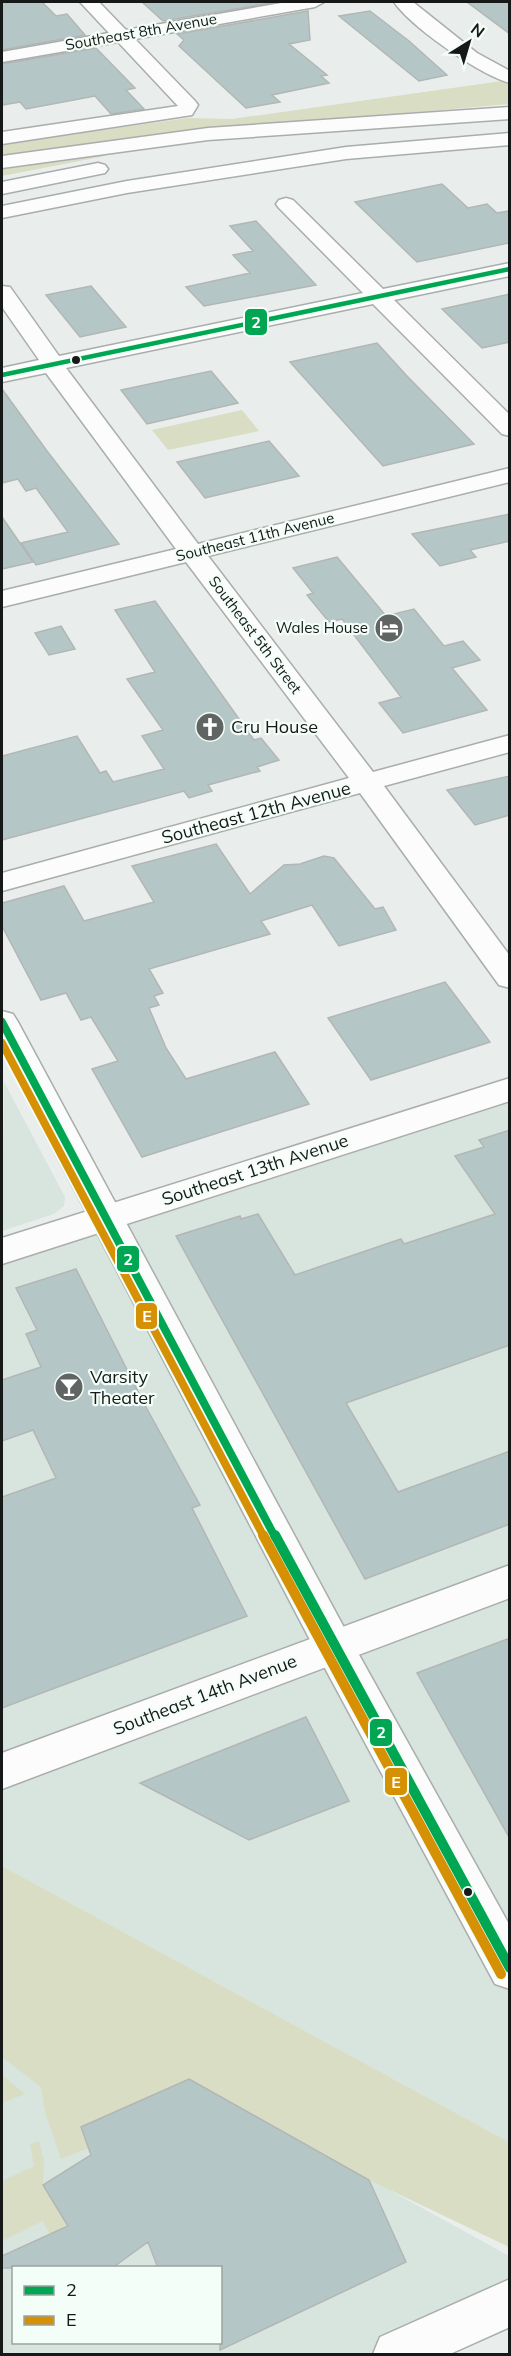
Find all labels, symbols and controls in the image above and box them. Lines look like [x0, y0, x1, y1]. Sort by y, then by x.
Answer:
street label: Southeast 8th Avenue [64, 9, 218, 54]
north arrow [439, 12, 499, 72]
text: N [467, 18, 489, 42]
line badge: 2 [244, 308, 268, 336]
text: 2 [251, 312, 261, 332]
unlabelled marker [70, 354, 82, 366]
street label: Southeast 11th Avenue [174, 508, 336, 565]
street label: Southeast 5th Street [205, 572, 306, 697]
hotel icon: Wales House [373, 612, 405, 644]
place label: Wales House [276, 618, 368, 637]
church icon: Cru House [194, 711, 226, 743]
place label: Cru House [231, 715, 318, 738]
street label: Southeast 12th Avenue [159, 776, 353, 849]
street label: Southeast 13th Avenue [159, 1128, 351, 1211]
line badge: 2 [116, 1245, 140, 1273]
text: 2 [123, 1249, 133, 1269]
line badge: E [135, 1302, 158, 1330]
text: E [142, 1306, 152, 1326]
place label: Varsity Theater [90, 1365, 155, 1409]
bar icon: Varsity Theater [53, 1371, 85, 1403]
street label: Southeast 14th Avenue [110, 1649, 300, 1740]
line badge: 2 [369, 1718, 393, 1747]
text: 2 [376, 1722, 386, 1742]
line badge: E [384, 1767, 408, 1796]
text: E [391, 1772, 401, 1792]
unlabelled marker [462, 1886, 474, 1898]
legend [12, 2266, 222, 2344]
text: 2 [66, 2278, 77, 2301]
text: E [66, 2308, 77, 2331]

